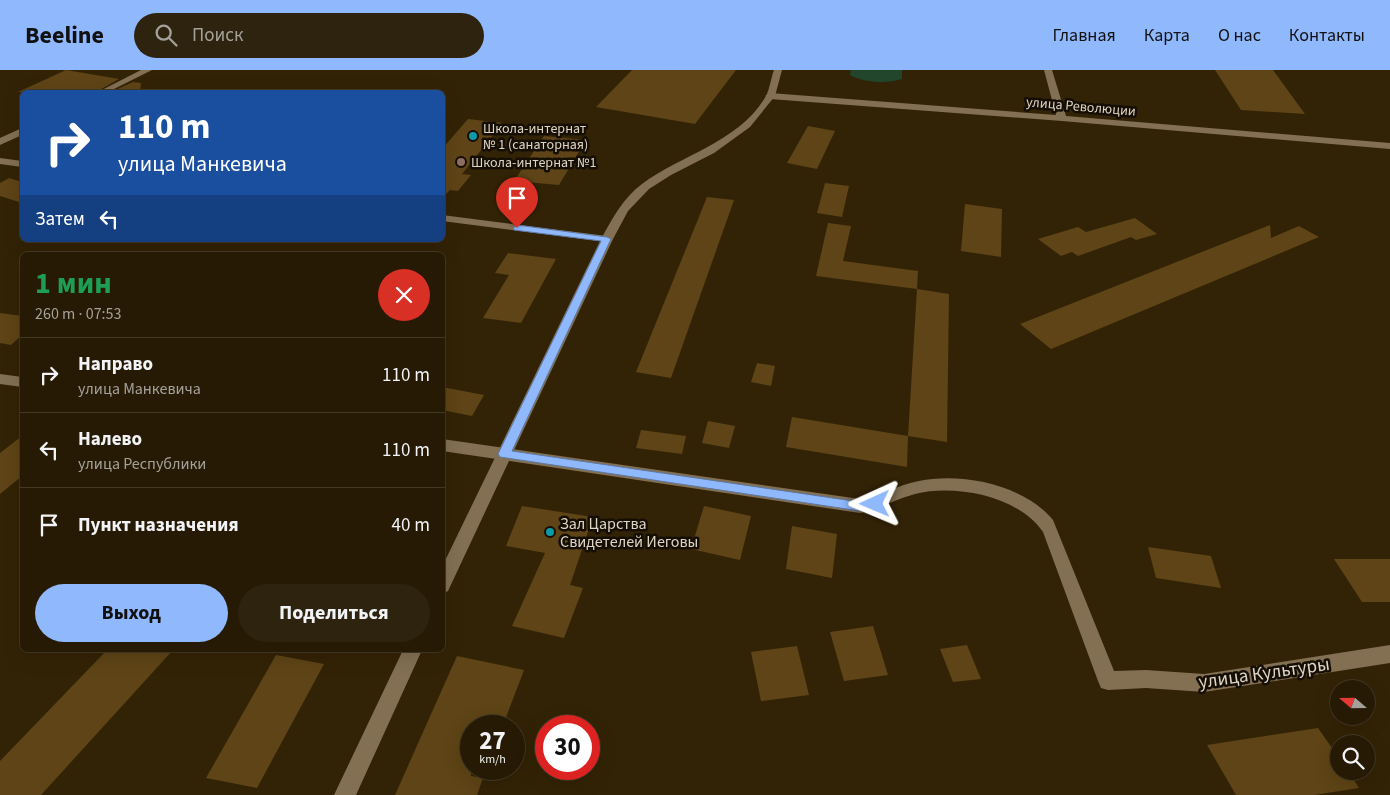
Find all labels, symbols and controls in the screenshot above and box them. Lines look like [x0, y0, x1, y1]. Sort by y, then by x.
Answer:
search box [134, 13, 484, 58]
text: Beeline [25, 18, 104, 53]
icon: search [152, 21, 180, 49]
text: Поиск [192, 22, 243, 49]
text: Главная [1053, 23, 1116, 48]
text: Карта [1144, 23, 1190, 48]
text: О нас [1218, 23, 1261, 48]
text: Контакты [1289, 23, 1365, 48]
street label: улица Революции [1025, 92, 1137, 122]
text: 110 m [118, 102, 210, 152]
icon: right [35, 110, 100, 175]
place label: Школа-интернат № 1 (санаторная) [483, 119, 588, 155]
marker: Школа-интернат № 1 (санаторная) [467, 130, 479, 142]
text: улица Манкевича [118, 148, 287, 180]
place label: Школа-интернат №1 [471, 153, 597, 173]
marker: Школа-интернат №1 [455, 156, 467, 168]
pin [496, 177, 538, 228]
icon: arrive [503, 184, 531, 212]
icon: left [95, 205, 123, 233]
text: Затем [35, 206, 85, 233]
text: 1 мин [35, 262, 112, 305]
button: close [378, 269, 430, 321]
text: 260 m · 07:53 [35, 303, 122, 325]
text: Направо [78, 351, 153, 378]
icon: right [35, 361, 63, 389]
text: 110 m [382, 362, 430, 389]
text: улица Манкевича [78, 378, 201, 400]
text: Налево [78, 426, 142, 453]
icon: left [35, 436, 63, 464]
text: 110 m [382, 437, 430, 464]
text: улица Республики [78, 453, 206, 475]
position arrow [848, 477, 900, 529]
icon: arrive [35, 511, 63, 539]
text: Пункт назначения [78, 512, 239, 539]
text: 40 m [392, 512, 430, 539]
place label: Зал Царства Свидетелей Иеговы [560, 513, 698, 553]
marker: Зал Царства Свидетелей Иеговы [544, 526, 556, 538]
button: Выход [35, 584, 228, 642]
button: Поделиться [238, 584, 430, 642]
street label: улица Культуры [1197, 651, 1331, 696]
north arrow [1330, 680, 1375, 725]
map controls [1330, 680, 1375, 780]
speed limit sign: 30 [535, 715, 600, 780]
text: 27 [479, 723, 506, 759]
button: search [1330, 735, 1375, 780]
text: km/h [479, 751, 506, 768]

